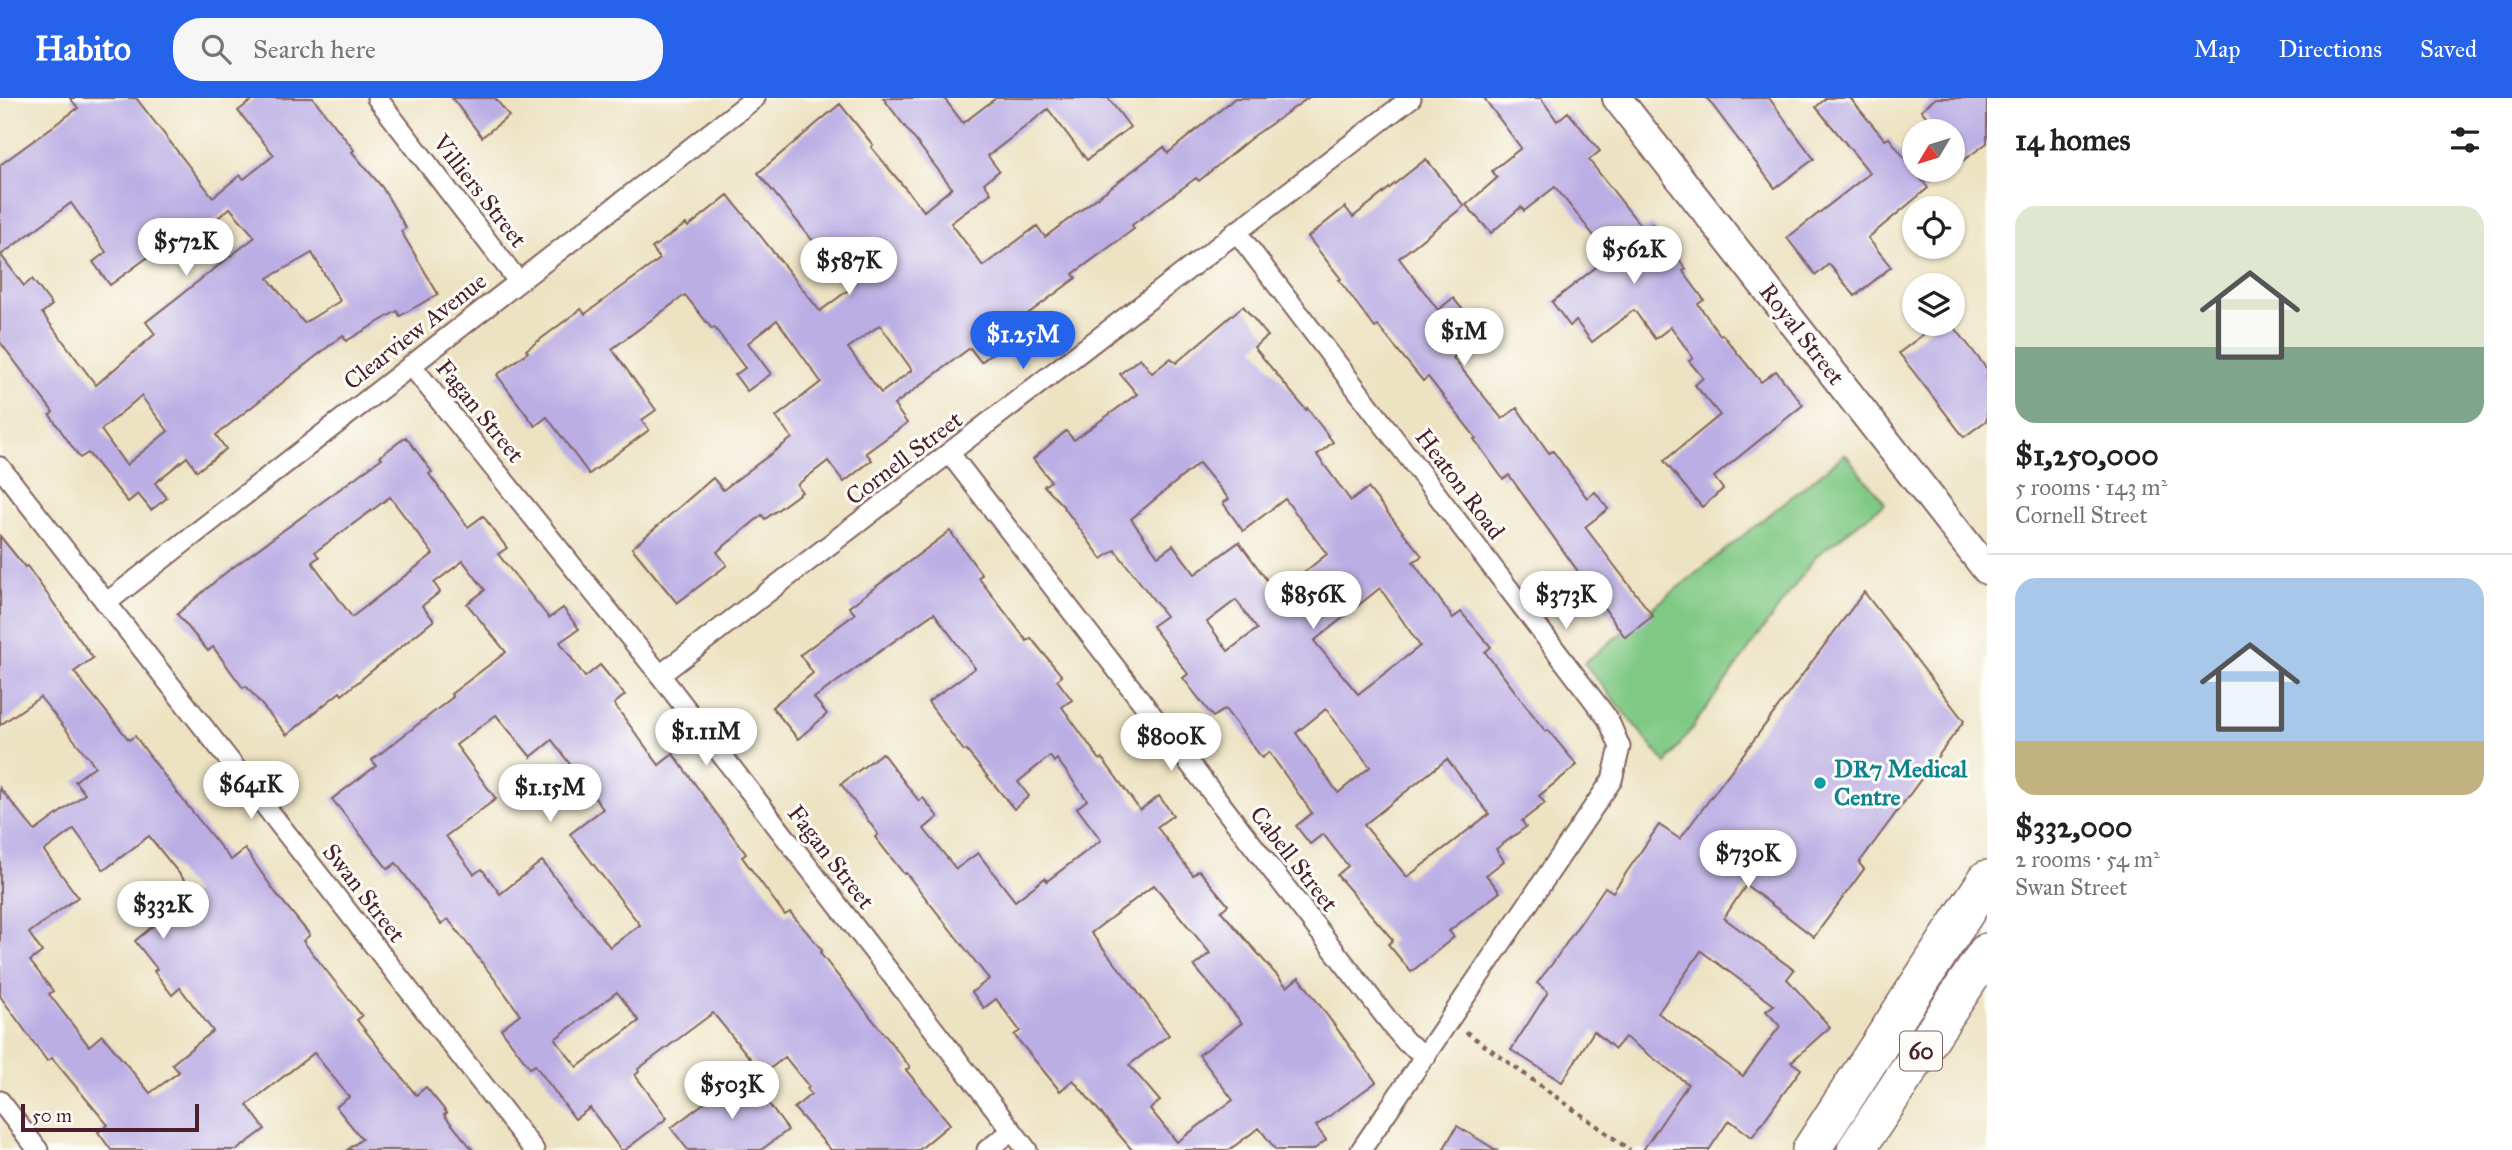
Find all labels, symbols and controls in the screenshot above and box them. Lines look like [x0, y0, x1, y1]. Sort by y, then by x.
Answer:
search box [173, 18, 663, 81]
text: Habito [35, 29, 131, 69]
icon: search [197, 30, 235, 68]
text: Search here [253, 33, 376, 65]
text: Map [2194, 34, 2241, 64]
text: Directions [2279, 34, 2382, 64]
text: Saved [2420, 34, 2477, 64]
north arrow [1902, 119, 1965, 182]
map controls [1902, 119, 1965, 336]
icon: filters [2446, 121, 2484, 159]
text: 14 homes [2015, 122, 2130, 158]
street label: Villiers Street [426, 128, 534, 254]
button: locate [1902, 196, 1965, 259]
pin: $572K [137, 218, 235, 278]
pin: $562K [1585, 226, 1683, 286]
text: $572K [154, 227, 218, 255]
text: $562K [1602, 235, 1666, 263]
pin: $587K [800, 238, 898, 297]
text: $587K [816, 246, 882, 274]
icon: home [2187, 252, 2313, 378]
street label: Clearview Avenue [338, 266, 492, 396]
button: layers [1902, 273, 1965, 336]
street label: Royal Street [1753, 277, 1851, 391]
pin: $1M [1430, 308, 1498, 368]
pin: $1.25M [966, 312, 1080, 371]
text: $1M [1441, 317, 1487, 345]
text: $1.25M [986, 320, 1060, 348]
street label: Fagan Street [429, 353, 531, 469]
street label: Cornell Street [840, 404, 969, 512]
street label: Heaton Road [1409, 423, 1511, 545]
text: $1,250,000 [2015, 437, 2159, 473]
text: 5 rooms · 143 m² [2015, 473, 2167, 501]
text: Cornell Street [2015, 501, 2148, 529]
pin: $856K [1264, 572, 1362, 631]
pin: $373K [1517, 572, 1615, 631]
text: $856K [1281, 580, 1345, 608]
text: $373K [1536, 580, 1596, 608]
icon: home [2187, 624, 2313, 750]
pin: $1.11M [649, 708, 763, 768]
pin: $800K [1122, 714, 1220, 773]
text: $1.11M [671, 717, 741, 745]
text: $800K [1136, 722, 1206, 750]
place label: DR7 Medical Centre [1834, 754, 1968, 812]
pin: $641K [202, 762, 300, 821]
pin: $1.15M [493, 764, 607, 824]
text: $641K [219, 770, 283, 798]
text: $1.15M [515, 773, 586, 801]
marker: DR7 Medical Centre [1812, 775, 1828, 791]
street label: Fagan Street [781, 799, 881, 916]
street label: Cabell Street [1243, 800, 1345, 918]
text: $332,000 [2015, 809, 2133, 845]
pin: $730K [1699, 830, 1797, 890]
street label: Swan Street [316, 838, 412, 949]
text: $730K [1716, 839, 1780, 867]
text: 2 rooms · 54 m² [2015, 845, 2160, 873]
text: Swan Street [2015, 873, 2127, 901]
pin: $332K [114, 882, 212, 941]
text: $332K [133, 890, 193, 918]
road number: 60 [1900, 1032, 1942, 1070]
pin: $503K [683, 1062, 781, 1121]
text: $503K [700, 1070, 764, 1098]
scale bar [21, 1101, 200, 1133]
text: 50 m [32, 1104, 72, 1127]

